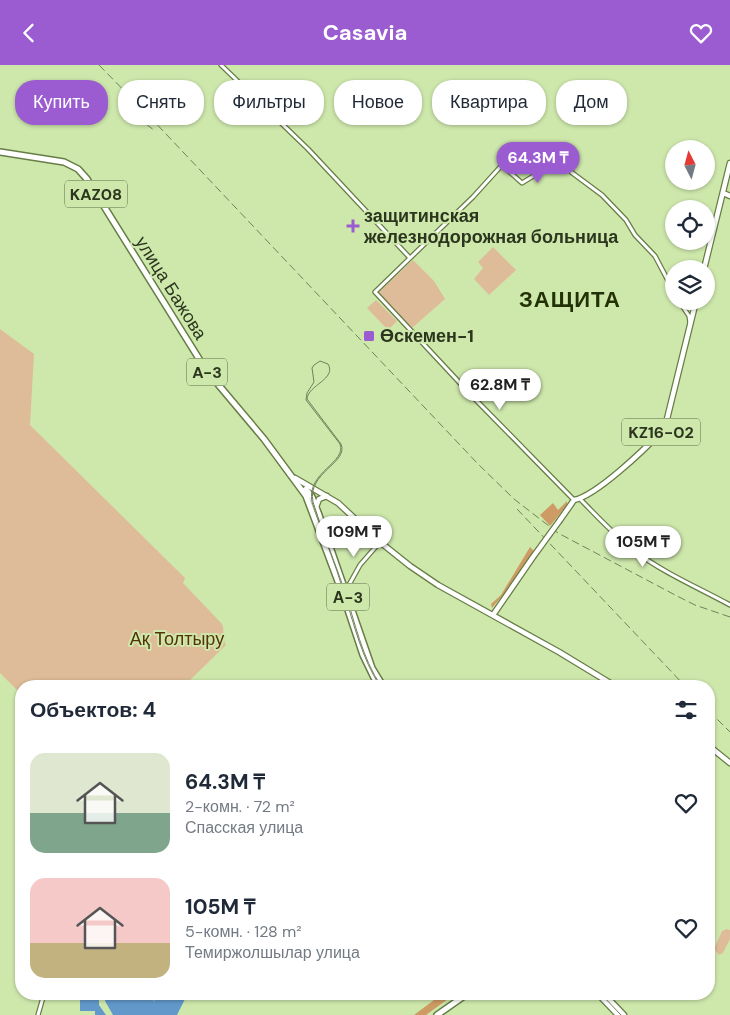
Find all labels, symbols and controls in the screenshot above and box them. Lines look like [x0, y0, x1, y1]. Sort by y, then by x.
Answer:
text: Casavia [323, 18, 407, 47]
icon: back [15, 19, 43, 47]
icon: heart [687, 19, 715, 47]
chip: Купить [15, 80, 108, 125]
chip: Снять [118, 80, 204, 125]
chip: Фильтры [214, 80, 324, 125]
chip: Новое [334, 80, 422, 125]
chip: Квартира [432, 80, 546, 125]
chip: Дом [556, 80, 627, 125]
north arrow [665, 140, 715, 190]
map controls [665, 140, 715, 310]
pin: 64.3M ₸ [492, 141, 584, 184]
text: 64.3M ₸ [508, 147, 568, 168]
road number: KAZ08 [65, 181, 127, 207]
button: locate [665, 200, 715, 250]
place label: защитинская железнодорожная больница [363, 204, 619, 249]
marker: защитинская железнодорожная больница [346, 219, 360, 233]
street label: улица Бажова [130, 232, 213, 345]
button: layers [665, 260, 715, 310]
district label: ЗАЩИТА [519, 285, 621, 314]
place label: Өскемен-1 [380, 324, 474, 348]
marker: Өскемен-1 [362, 329, 376, 343]
road number: A-3 [187, 359, 227, 385]
pin: 62.8M ₸ [454, 369, 546, 411]
text: 62.8M ₸ [470, 374, 530, 395]
road number: KZ16-02 [622, 419, 700, 446]
pin: 109M ₸ [313, 515, 395, 558]
text: 109M ₸ [327, 521, 381, 542]
pin: 105M ₸ [602, 525, 684, 568]
text: 105M ₸ [616, 531, 670, 552]
road number: А-3 [327, 583, 369, 611]
park label: Ақ Толтыру [130, 627, 224, 651]
text: Объектов: 4 [30, 696, 156, 724]
icon: filters [672, 696, 700, 724]
text: 64.3M ₸ [185, 768, 265, 796]
icon: home [70, 773, 130, 833]
icon: heart [672, 789, 700, 817]
text: 2-комн. · 72 m² [185, 796, 295, 817]
text: Спасская улица [185, 817, 303, 838]
text: 105M ₸ [185, 893, 256, 921]
icon: home [70, 898, 130, 958]
icon: heart [672, 914, 700, 942]
text: 5-комн. · 128 m² [185, 921, 302, 942]
text: Темиржолшылар улица [185, 942, 360, 963]

